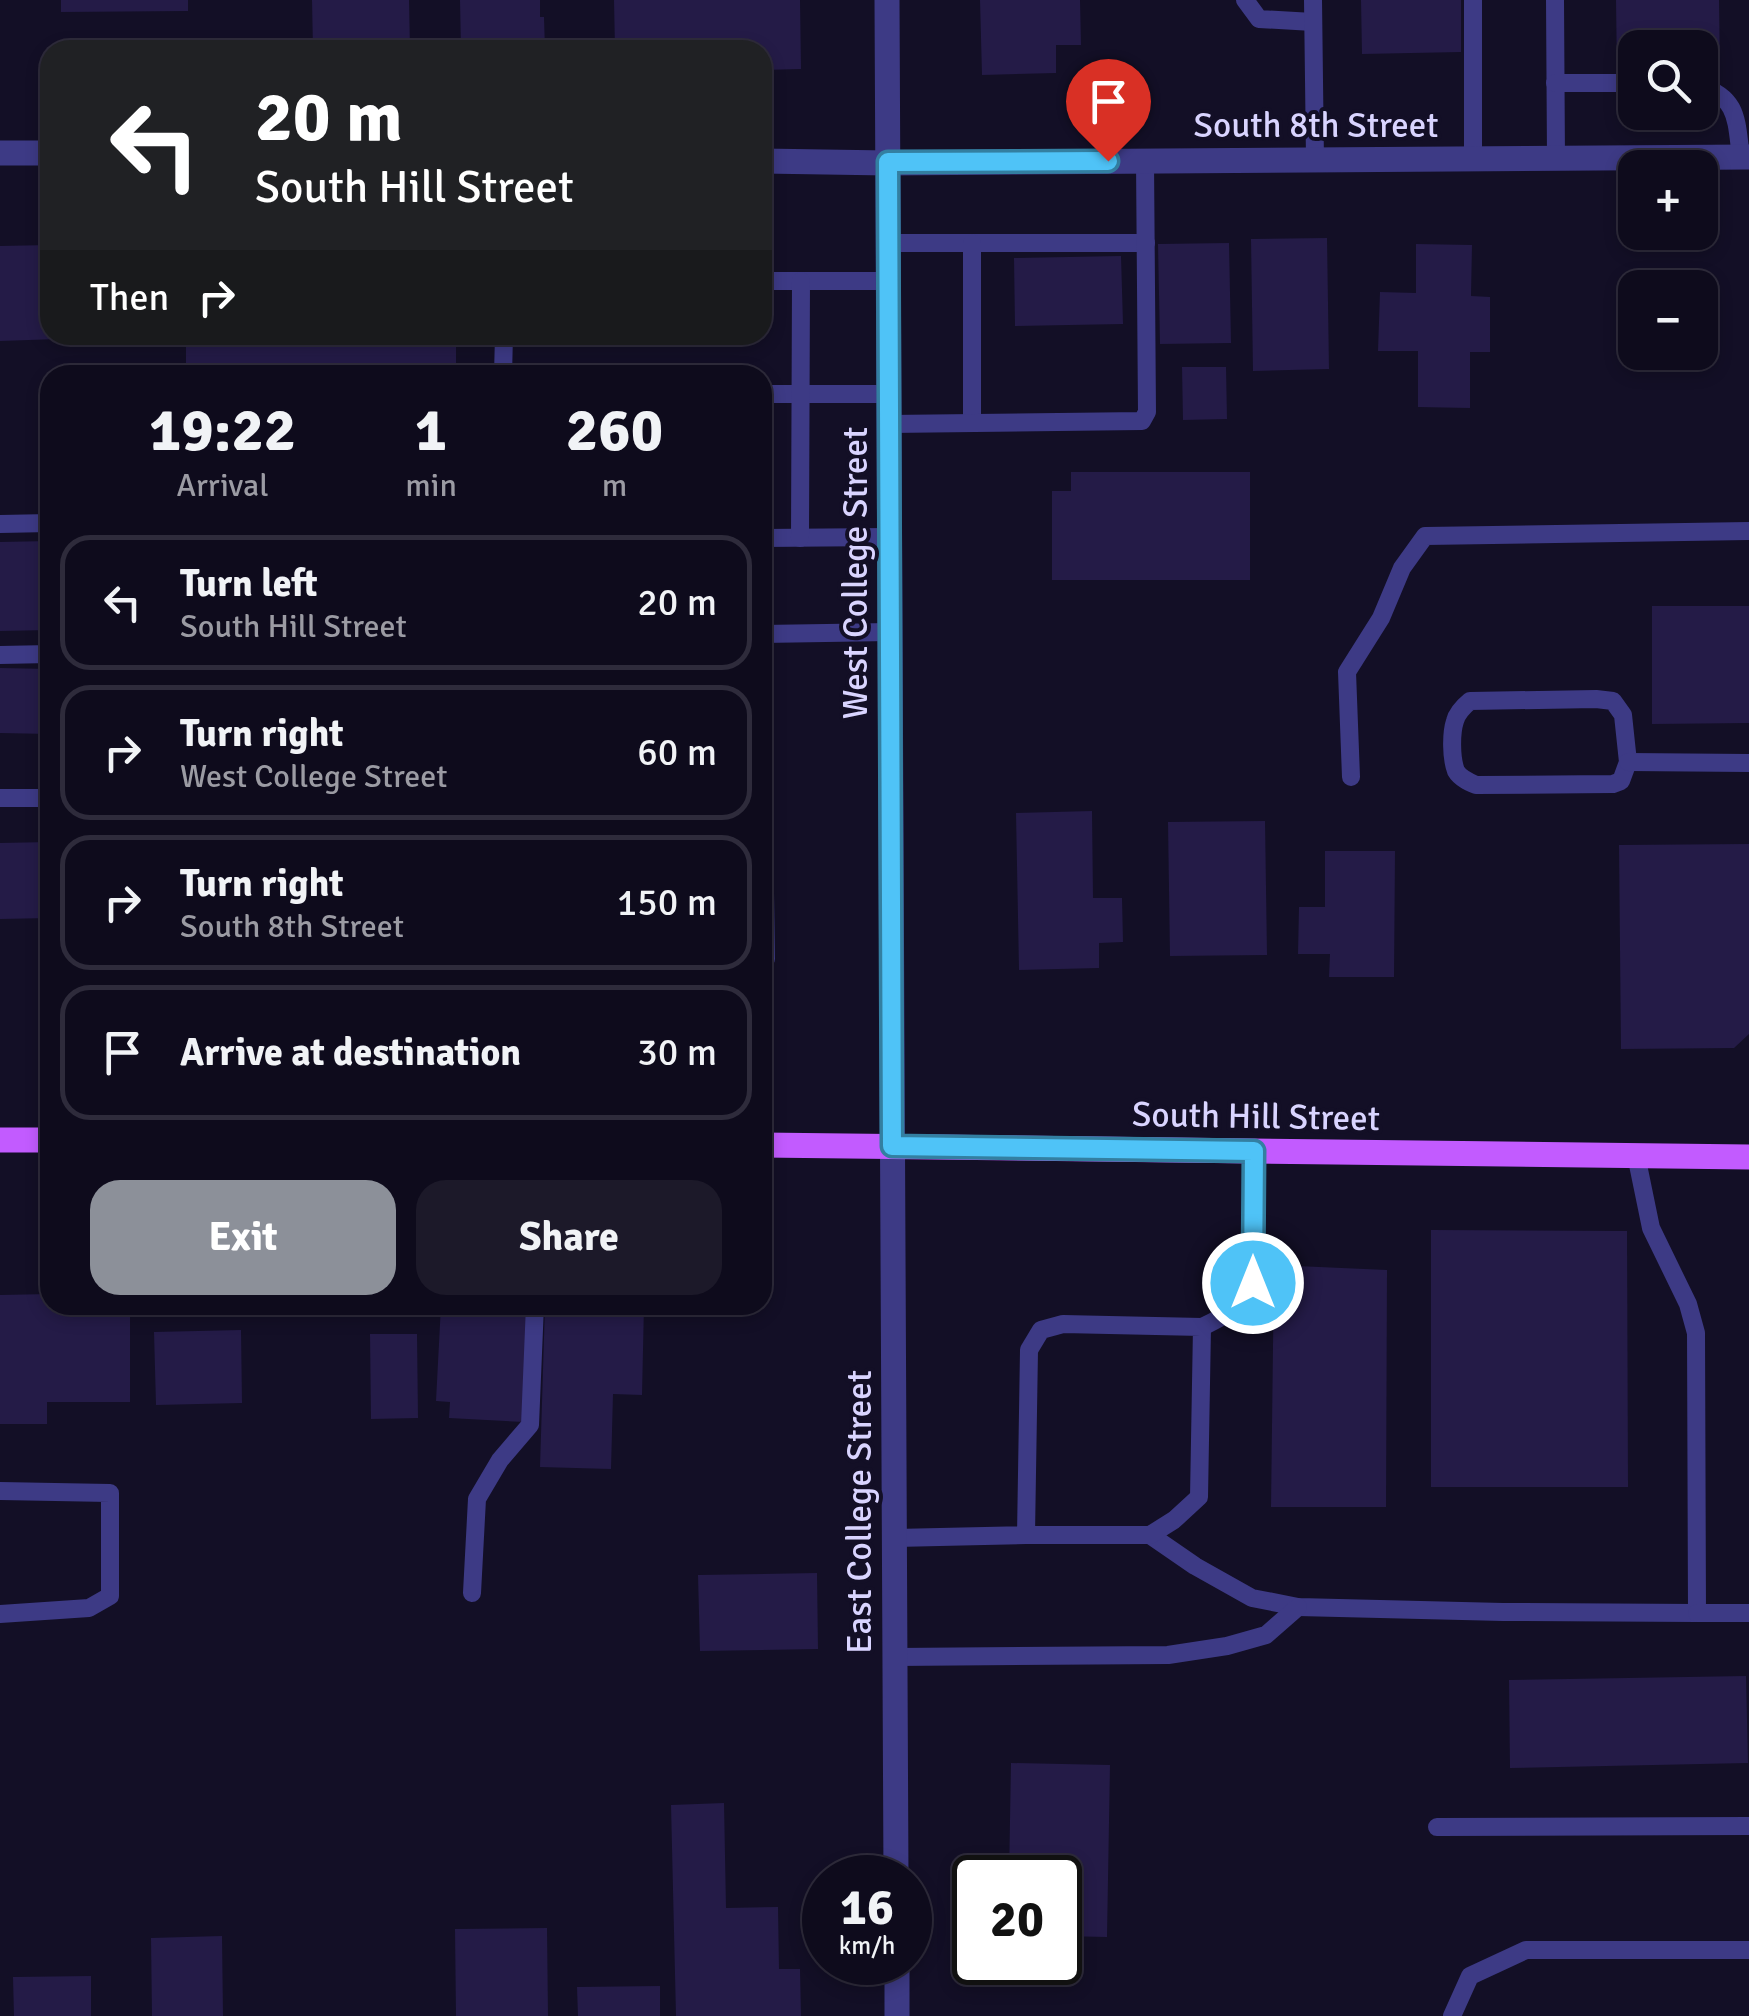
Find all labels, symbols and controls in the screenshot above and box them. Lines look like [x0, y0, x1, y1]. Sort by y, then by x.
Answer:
map controls [1618, 30, 1718, 370]
button: search [1618, 30, 1718, 130]
pin [1066, 59, 1151, 162]
text: 20 m [255, 74, 403, 160]
icon: arrive [1081, 74, 1136, 129]
icon: left [90, 80, 220, 210]
street label: South 8th Street [1194, 104, 1438, 147]
button: + [1618, 150, 1718, 250]
text: South Hill Street [255, 160, 574, 215]
icon: right [189, 270, 244, 325]
button: − [1618, 270, 1718, 370]
text: Then [90, 274, 169, 321]
text: 19:22 [149, 394, 296, 468]
text: 1 [415, 394, 447, 468]
text: 260 [566, 394, 663, 468]
street label: West College Street [834, 427, 877, 719]
text: Arrival [177, 466, 269, 505]
text: min [405, 466, 457, 505]
text: m [602, 466, 627, 505]
text: Turn left [180, 560, 318, 607]
icon: left [95, 575, 150, 630]
text: 20 m [637, 579, 717, 626]
text: South Hill Street [180, 607, 407, 646]
text: Turn right [180, 710, 344, 757]
icon: right [95, 725, 150, 780]
text: 60 m [637, 729, 717, 776]
text: West College Street [180, 757, 447, 796]
text: Turn right [180, 860, 344, 907]
icon: right [95, 875, 150, 930]
text: 150 m [617, 879, 717, 926]
text: South 8th Street [180, 907, 404, 946]
icon: arrive [95, 1025, 150, 1080]
text: Arrive at destination [180, 1029, 521, 1076]
text: 30 m [637, 1029, 717, 1076]
street label: South Hill Street [1132, 1093, 1380, 1140]
button: Exit [90, 1180, 396, 1295]
button: Share [416, 1180, 722, 1295]
position arrow [1201, 1231, 1305, 1335]
street label: East College Street [838, 1370, 881, 1654]
speed limit sign: 20 [952, 1855, 1082, 1985]
text: 16 [840, 1877, 894, 1939]
text: km/h [839, 1930, 895, 1961]

